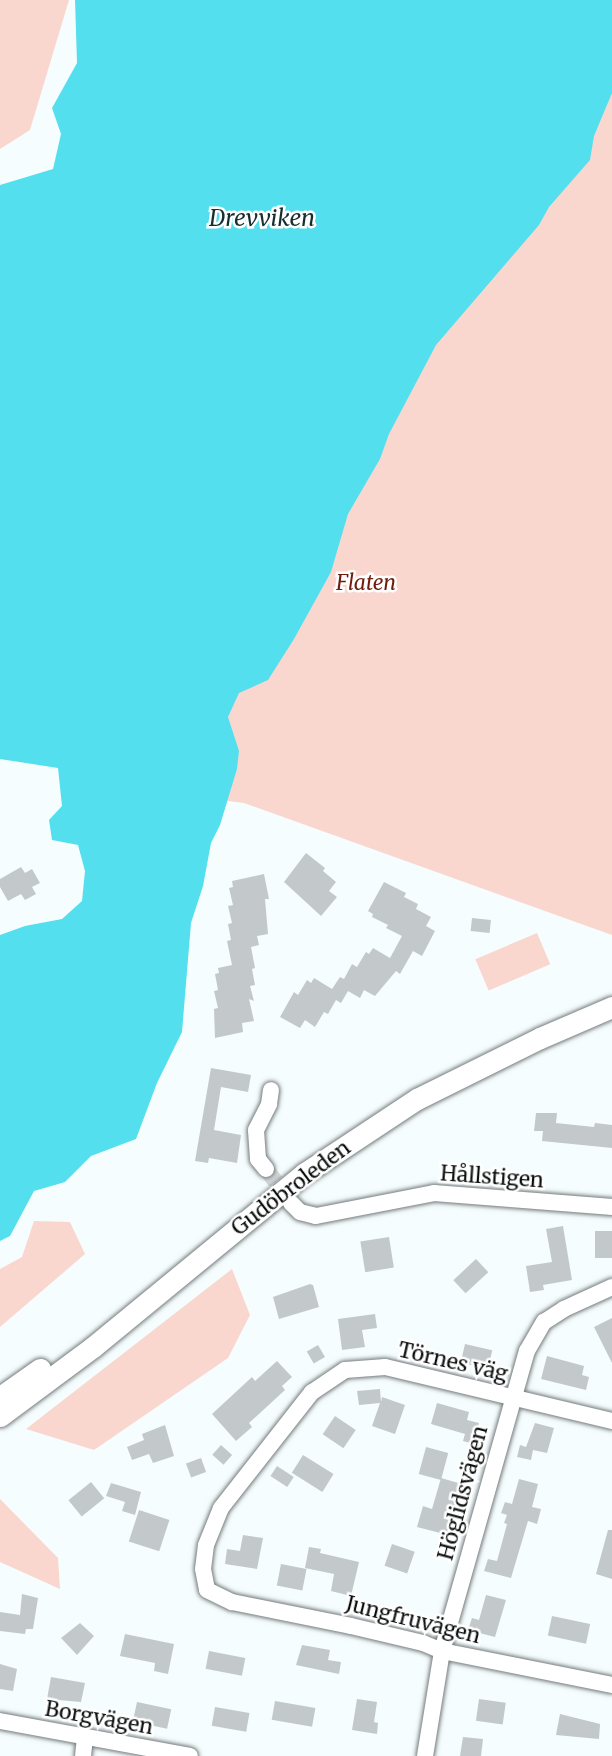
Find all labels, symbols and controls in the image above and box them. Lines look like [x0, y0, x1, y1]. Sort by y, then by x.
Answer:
water label: Drevviken [209, 204, 315, 232]
park label: Flaten [336, 570, 396, 596]
street label: Gudöbroleden [227, 1135, 355, 1241]
street label: Hållstigen [439, 1161, 545, 1193]
street label: Törnes väg [396, 1337, 510, 1387]
street label: Höglidsvägen [433, 1423, 493, 1563]
street label: Jungfruvägen [343, 1591, 483, 1649]
street label: Borgvägen [43, 1696, 155, 1740]

